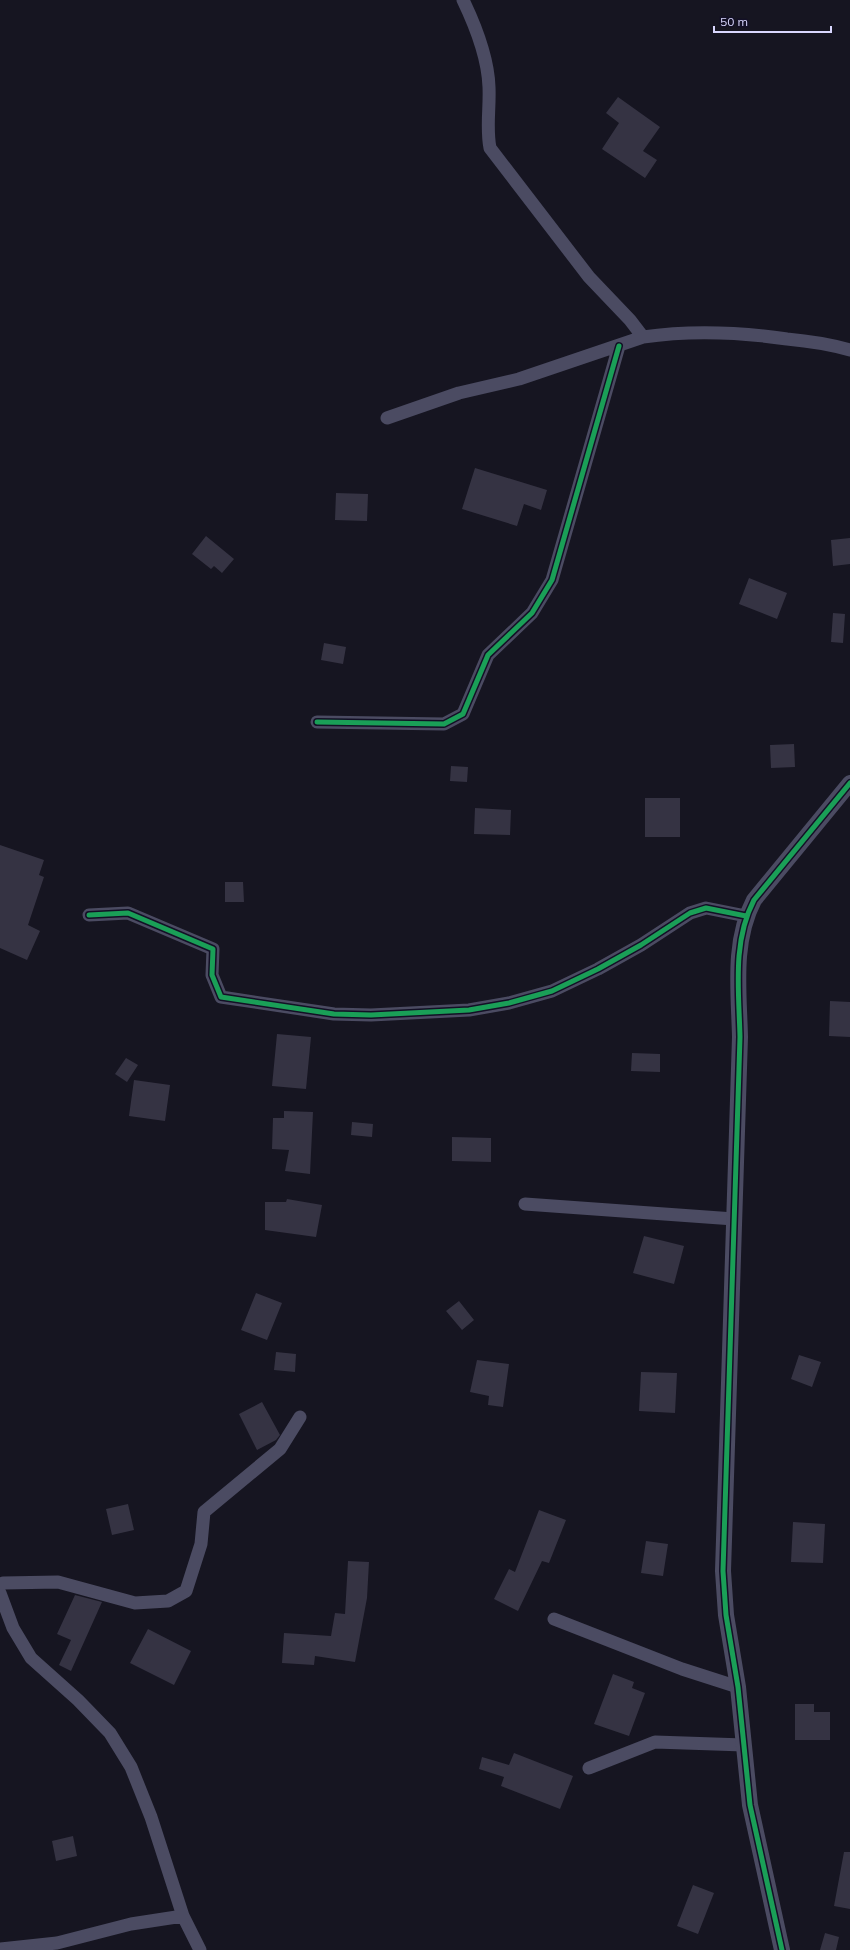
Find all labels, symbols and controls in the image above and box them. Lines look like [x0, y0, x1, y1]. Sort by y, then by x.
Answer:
scale bar [714, 8, 831, 34]
text: 50 m [720, 14, 748, 29]

